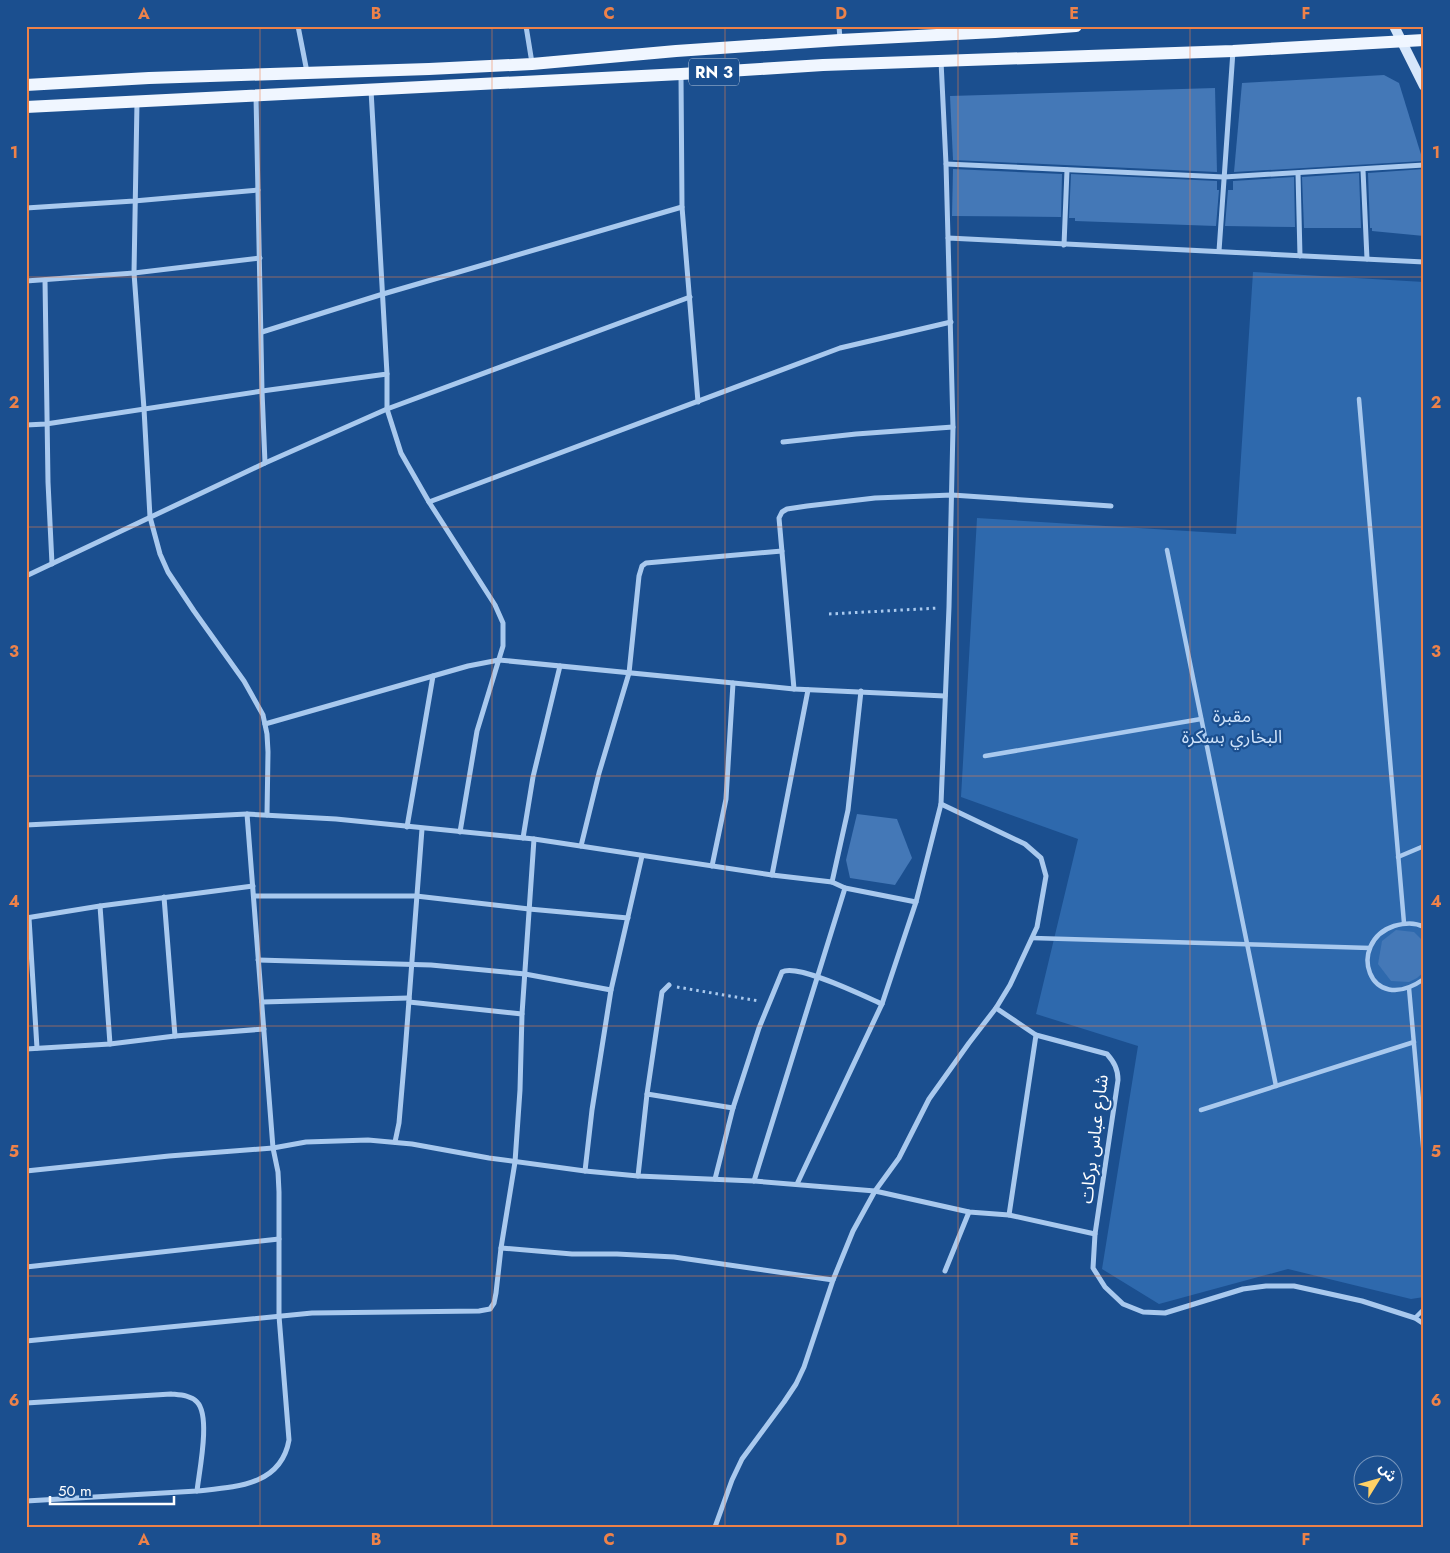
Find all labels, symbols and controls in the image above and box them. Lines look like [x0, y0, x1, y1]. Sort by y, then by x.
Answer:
text: A [137, 2, 150, 25]
text: B [371, 2, 381, 25]
text: C [603, 2, 615, 25]
text: D [835, 2, 847, 25]
text: E [1069, 2, 1079, 25]
text: F [1302, 2, 1310, 25]
road number: RN 3 [689, 58, 739, 86]
text: 1 [10, 141, 18, 164]
text: 1 [1432, 141, 1440, 164]
text: 2 [9, 391, 19, 414]
text: 2 [1431, 391, 1441, 414]
text: 3 [9, 640, 19, 663]
text: 3 [1431, 640, 1441, 663]
park label: مقبرة البخاري بسكرة [1182, 703, 1282, 750]
text: 4 [8, 890, 20, 913]
text: 4 [1430, 890, 1442, 913]
street label: شارع عباس بركات [1073, 1073, 1116, 1205]
text: 5 [9, 1140, 19, 1163]
text: 5 [1431, 1140, 1441, 1163]
text: 6 [9, 1389, 19, 1412]
text: 6 [1431, 1389, 1441, 1412]
north arrow [1352, 1456, 1402, 1506]
text: ش [1375, 1458, 1402, 1486]
scale bar [50, 1473, 174, 1505]
text: 50 m [58, 1480, 92, 1502]
text: A [137, 1528, 150, 1551]
text: B [371, 1528, 381, 1551]
text: C [603, 1528, 615, 1551]
text: D [835, 1528, 847, 1551]
text: E [1069, 1528, 1079, 1551]
text: F [1302, 1528, 1310, 1551]

